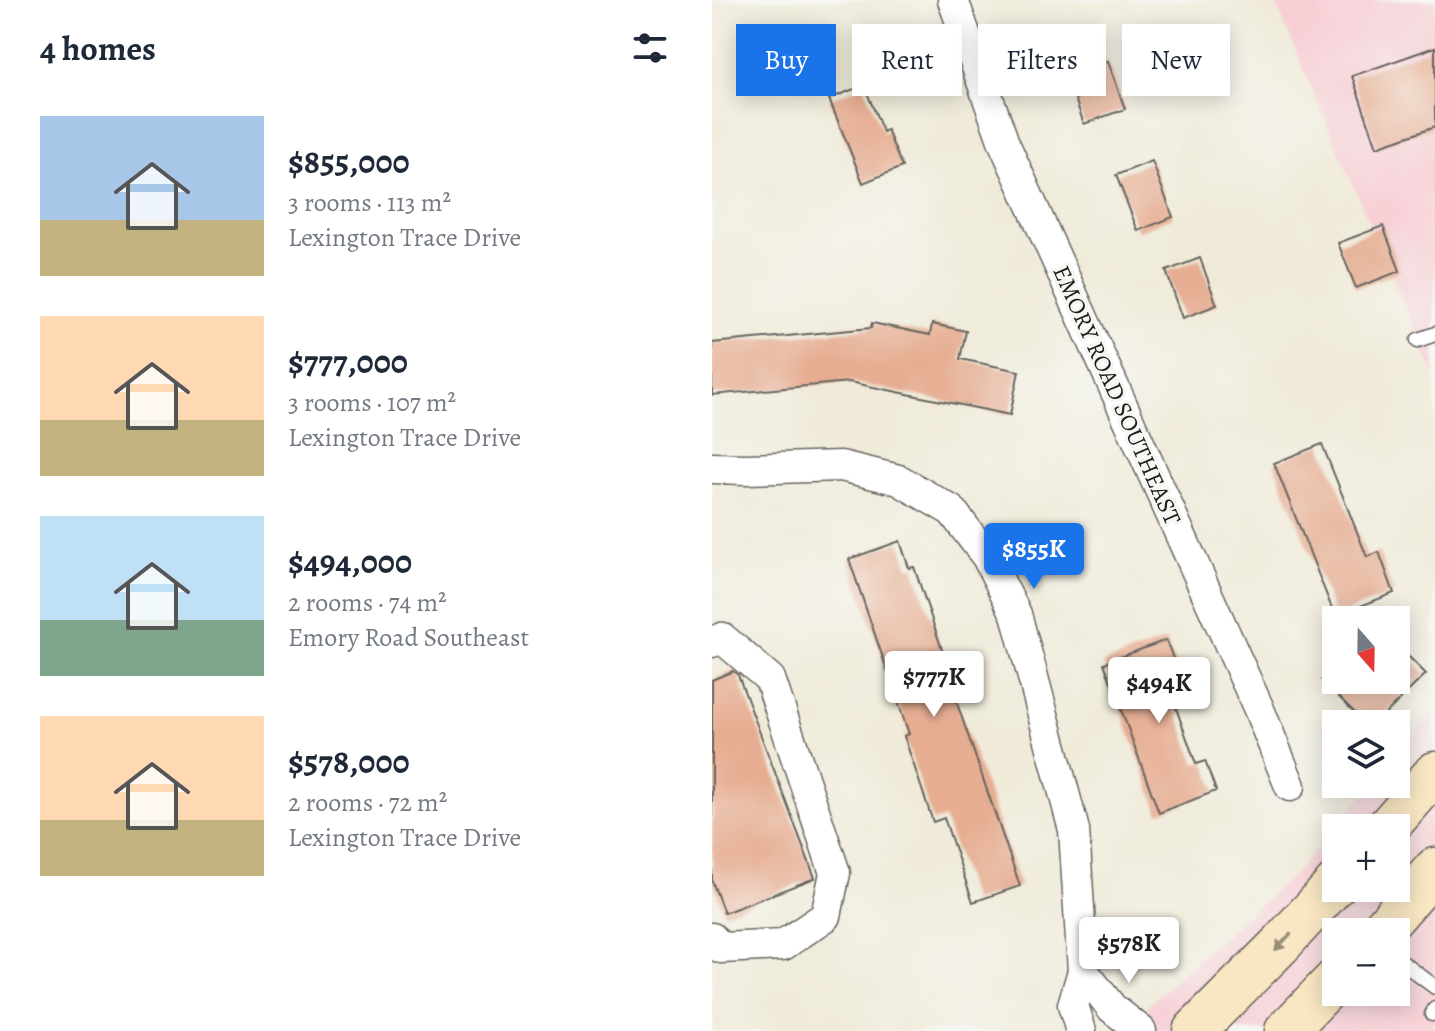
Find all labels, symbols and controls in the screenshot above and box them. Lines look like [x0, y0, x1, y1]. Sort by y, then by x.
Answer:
chip: Buy [736, 24, 836, 96]
chip: Rent [852, 24, 962, 96]
chip: Filters [978, 24, 1106, 96]
chip: New [1122, 24, 1230, 96]
text: 4 homes [40, 25, 156, 72]
icon: filters [628, 26, 672, 70]
text: $855,000 [288, 138, 410, 185]
icon: home [104, 148, 200, 244]
text: 3 rooms · 113 m² [288, 185, 451, 220]
text: Lexington Trace Drive [288, 220, 521, 255]
street label: EMORY ROAD SOUTHEAST [1045, 260, 1189, 530]
text: $777,000 [288, 338, 408, 385]
icon: home [104, 348, 200, 444]
text: 3 rooms · 107 m² [288, 385, 456, 420]
text: Lexington Trace Drive [288, 420, 521, 455]
pin: $855K [978, 523, 1090, 591]
text: $855K [1002, 531, 1066, 566]
text: $494,000 [288, 538, 412, 585]
icon: home [104, 548, 200, 644]
text: 2 rooms · 74 m² [288, 585, 447, 620]
north arrow [1322, 606, 1410, 694]
map controls [1322, 606, 1410, 1006]
text: Emory Road Southeast [288, 620, 529, 655]
pin: $777K [878, 651, 990, 719]
pin: $494K [1103, 657, 1215, 725]
text: $777K [903, 659, 965, 694]
text: $494K [1126, 665, 1192, 700]
button: layers [1322, 710, 1410, 798]
text: $578,000 [288, 738, 410, 785]
icon: home [104, 748, 200, 844]
text: 2 rooms · 72 m² [288, 785, 447, 820]
button: + [1322, 814, 1410, 902]
text: Lexington Trace Drive [288, 820, 521, 855]
pin: $578K [1073, 917, 1185, 985]
button: − [1322, 918, 1410, 1006]
text: $578K [1097, 925, 1161, 960]
one-way arrow [1275, 932, 1293, 951]

